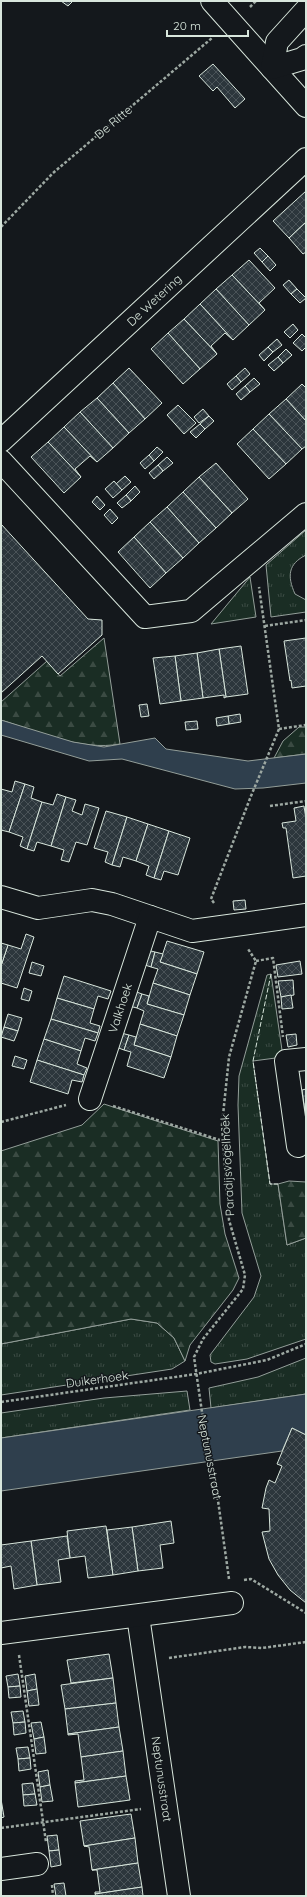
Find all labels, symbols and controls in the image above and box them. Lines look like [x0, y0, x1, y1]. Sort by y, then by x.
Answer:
scale bar [167, 12, 248, 38]
text: 20 m [173, 18, 201, 33]
street label: De Ritte [91, 102, 135, 142]
street label: De Wetering [124, 271, 184, 329]
street label: Valkhoek [105, 981, 135, 1035]
street label: Paradijsvogelhoek [217, 1113, 237, 1217]
street label: Duikerhoek [65, 1367, 129, 1391]
street label: Neptunusstraat [194, 1413, 226, 1501]
street label: Neptunusstraat [149, 1735, 175, 1823]

